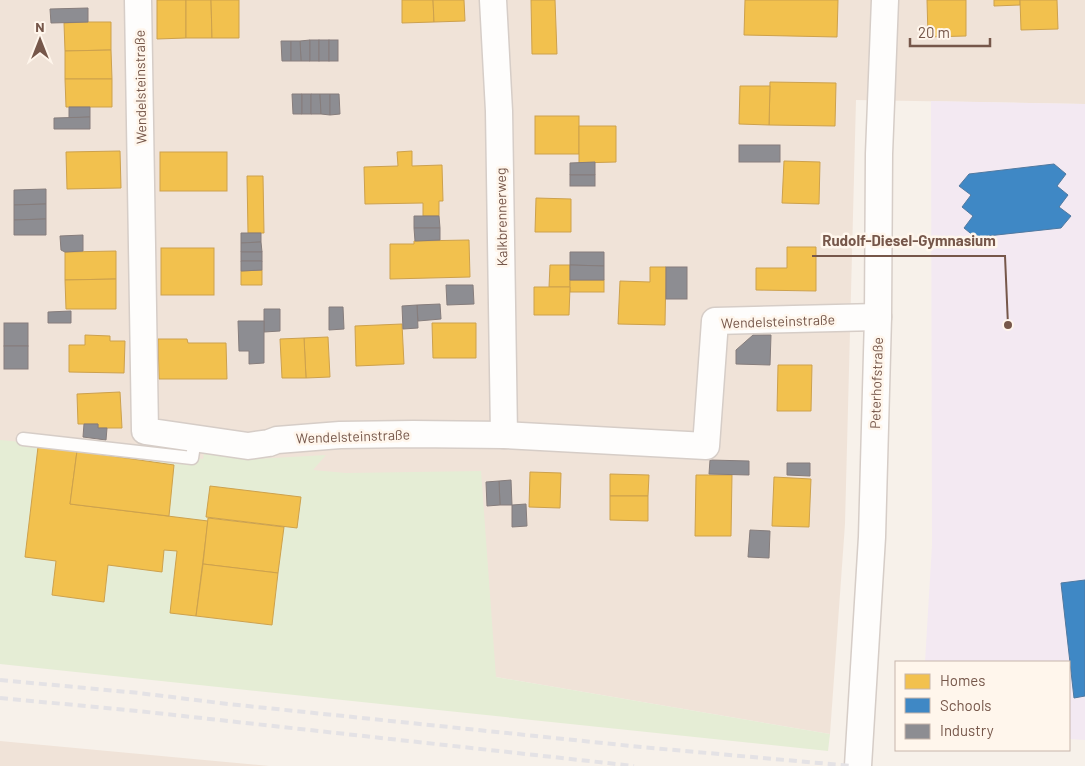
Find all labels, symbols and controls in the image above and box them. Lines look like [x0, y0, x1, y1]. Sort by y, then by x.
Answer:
north arrow [15, 15, 65, 65]
scale bar [910, 15, 990, 47]
text: N [35, 18, 45, 35]
text: 20 m [918, 23, 950, 41]
street label: Wendelsteinstraße [131, 30, 149, 144]
street label: Kalkbrennerweg [492, 167, 510, 267]
callout: Rudolf-Diesel-Gymnasium [812, 226, 1005, 256]
text: Rudolf-Diesel-Gymnasium [822, 231, 996, 249]
street label: Wendelsteinstraße [721, 311, 835, 331]
street label: Peterhofstraße [866, 337, 886, 429]
street label: Wendelsteinstraße [296, 426, 410, 446]
legend [895, 661, 1070, 751]
text: Homes [940, 671, 985, 689]
text: Schools [940, 696, 992, 714]
text: Industry [940, 721, 994, 739]

